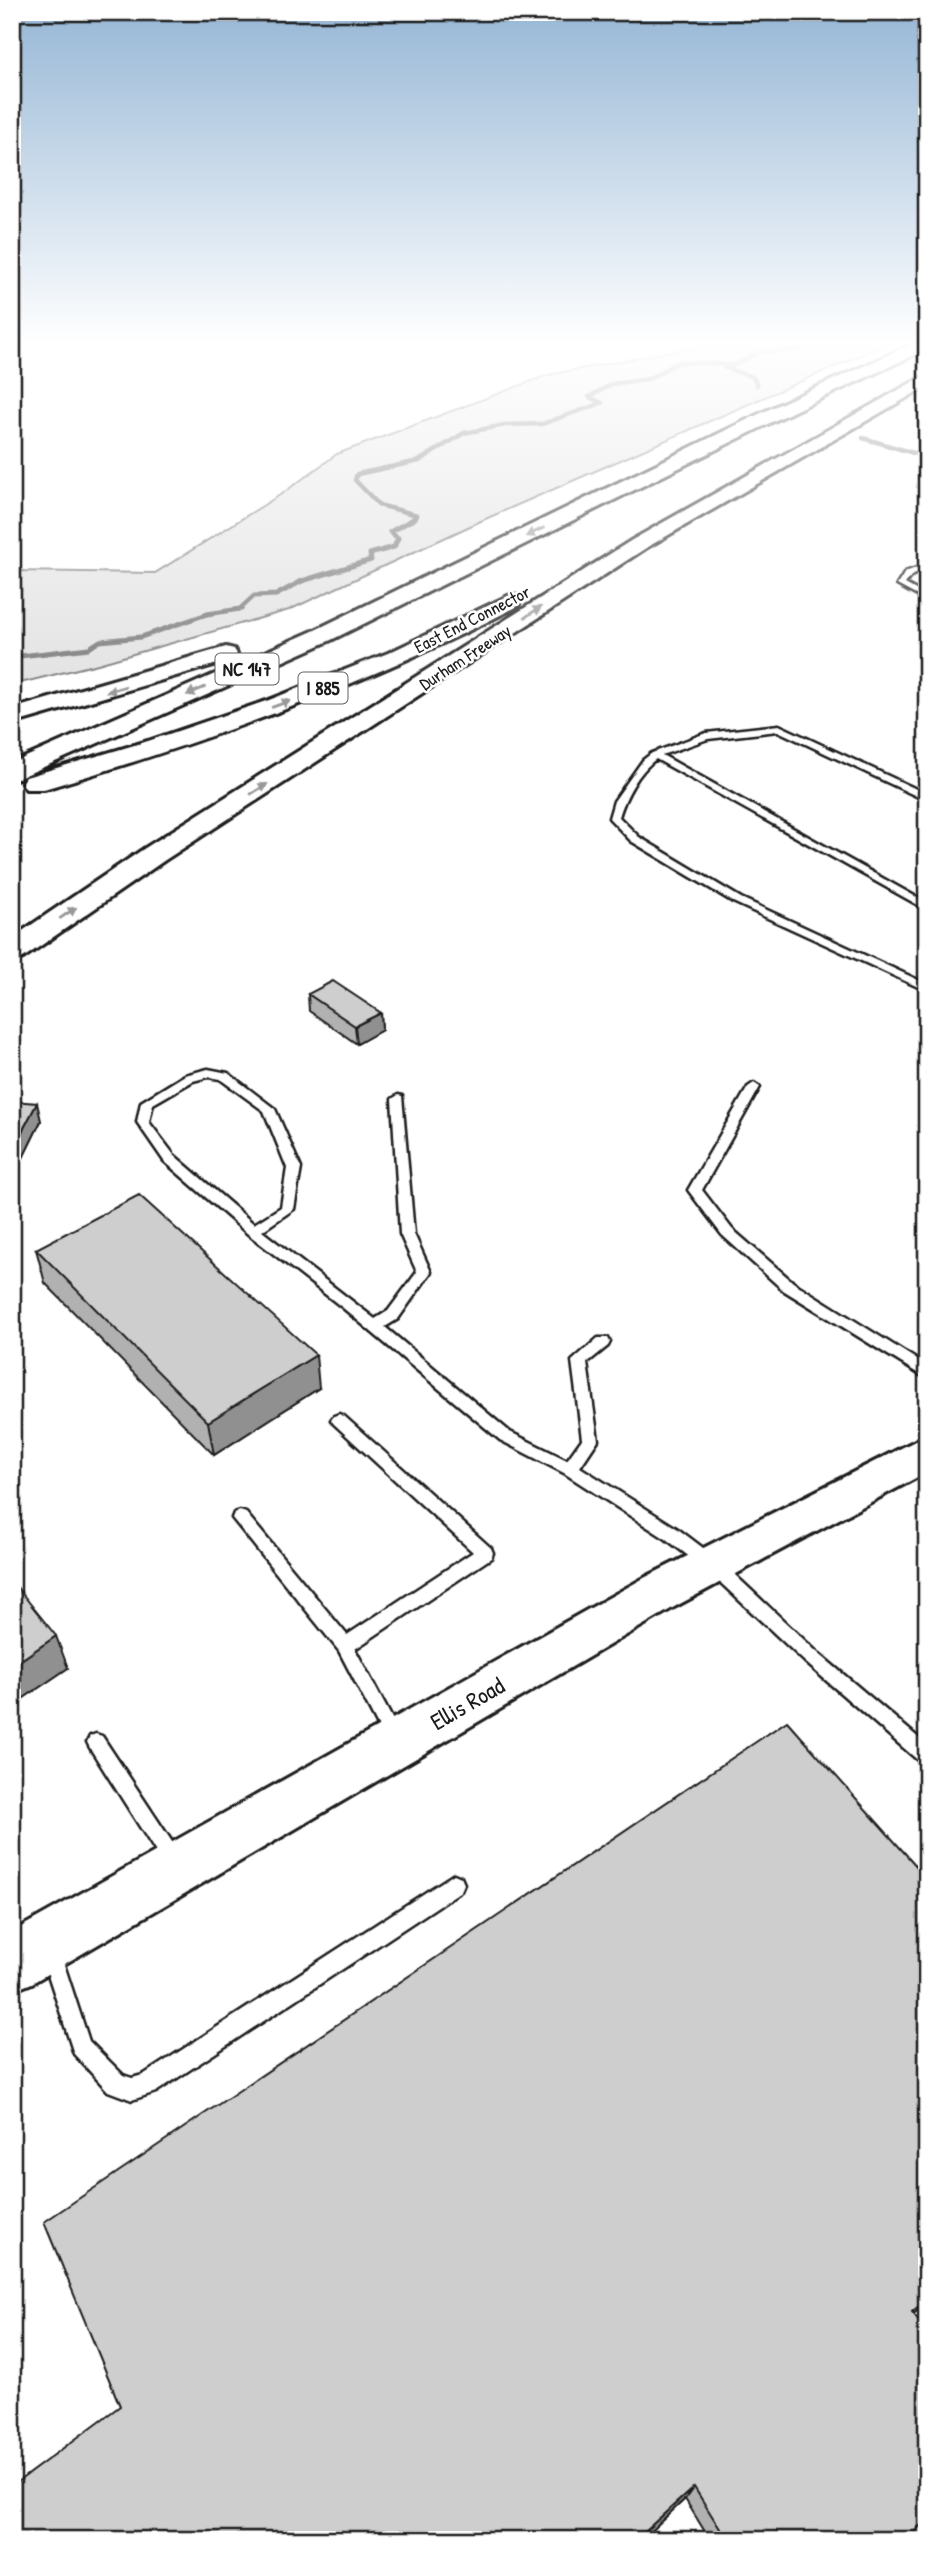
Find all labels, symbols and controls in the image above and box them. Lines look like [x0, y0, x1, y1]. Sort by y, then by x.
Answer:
one-way arrow [524, 527, 545, 538]
street label: East End Connector [410, 579, 535, 659]
one-way arrow [524, 605, 542, 619]
street label: Durham Freeway [414, 618, 516, 696]
road number: NC 147 [216, 654, 278, 684]
road number: I 885 [298, 673, 348, 704]
one-way arrow [105, 684, 126, 694]
one-way arrow [185, 686, 206, 697]
one-way arrow [271, 698, 292, 709]
one-way arrow [249, 783, 269, 796]
one-way arrow [59, 906, 77, 920]
street label: Ellis Road [424, 1669, 510, 1737]

